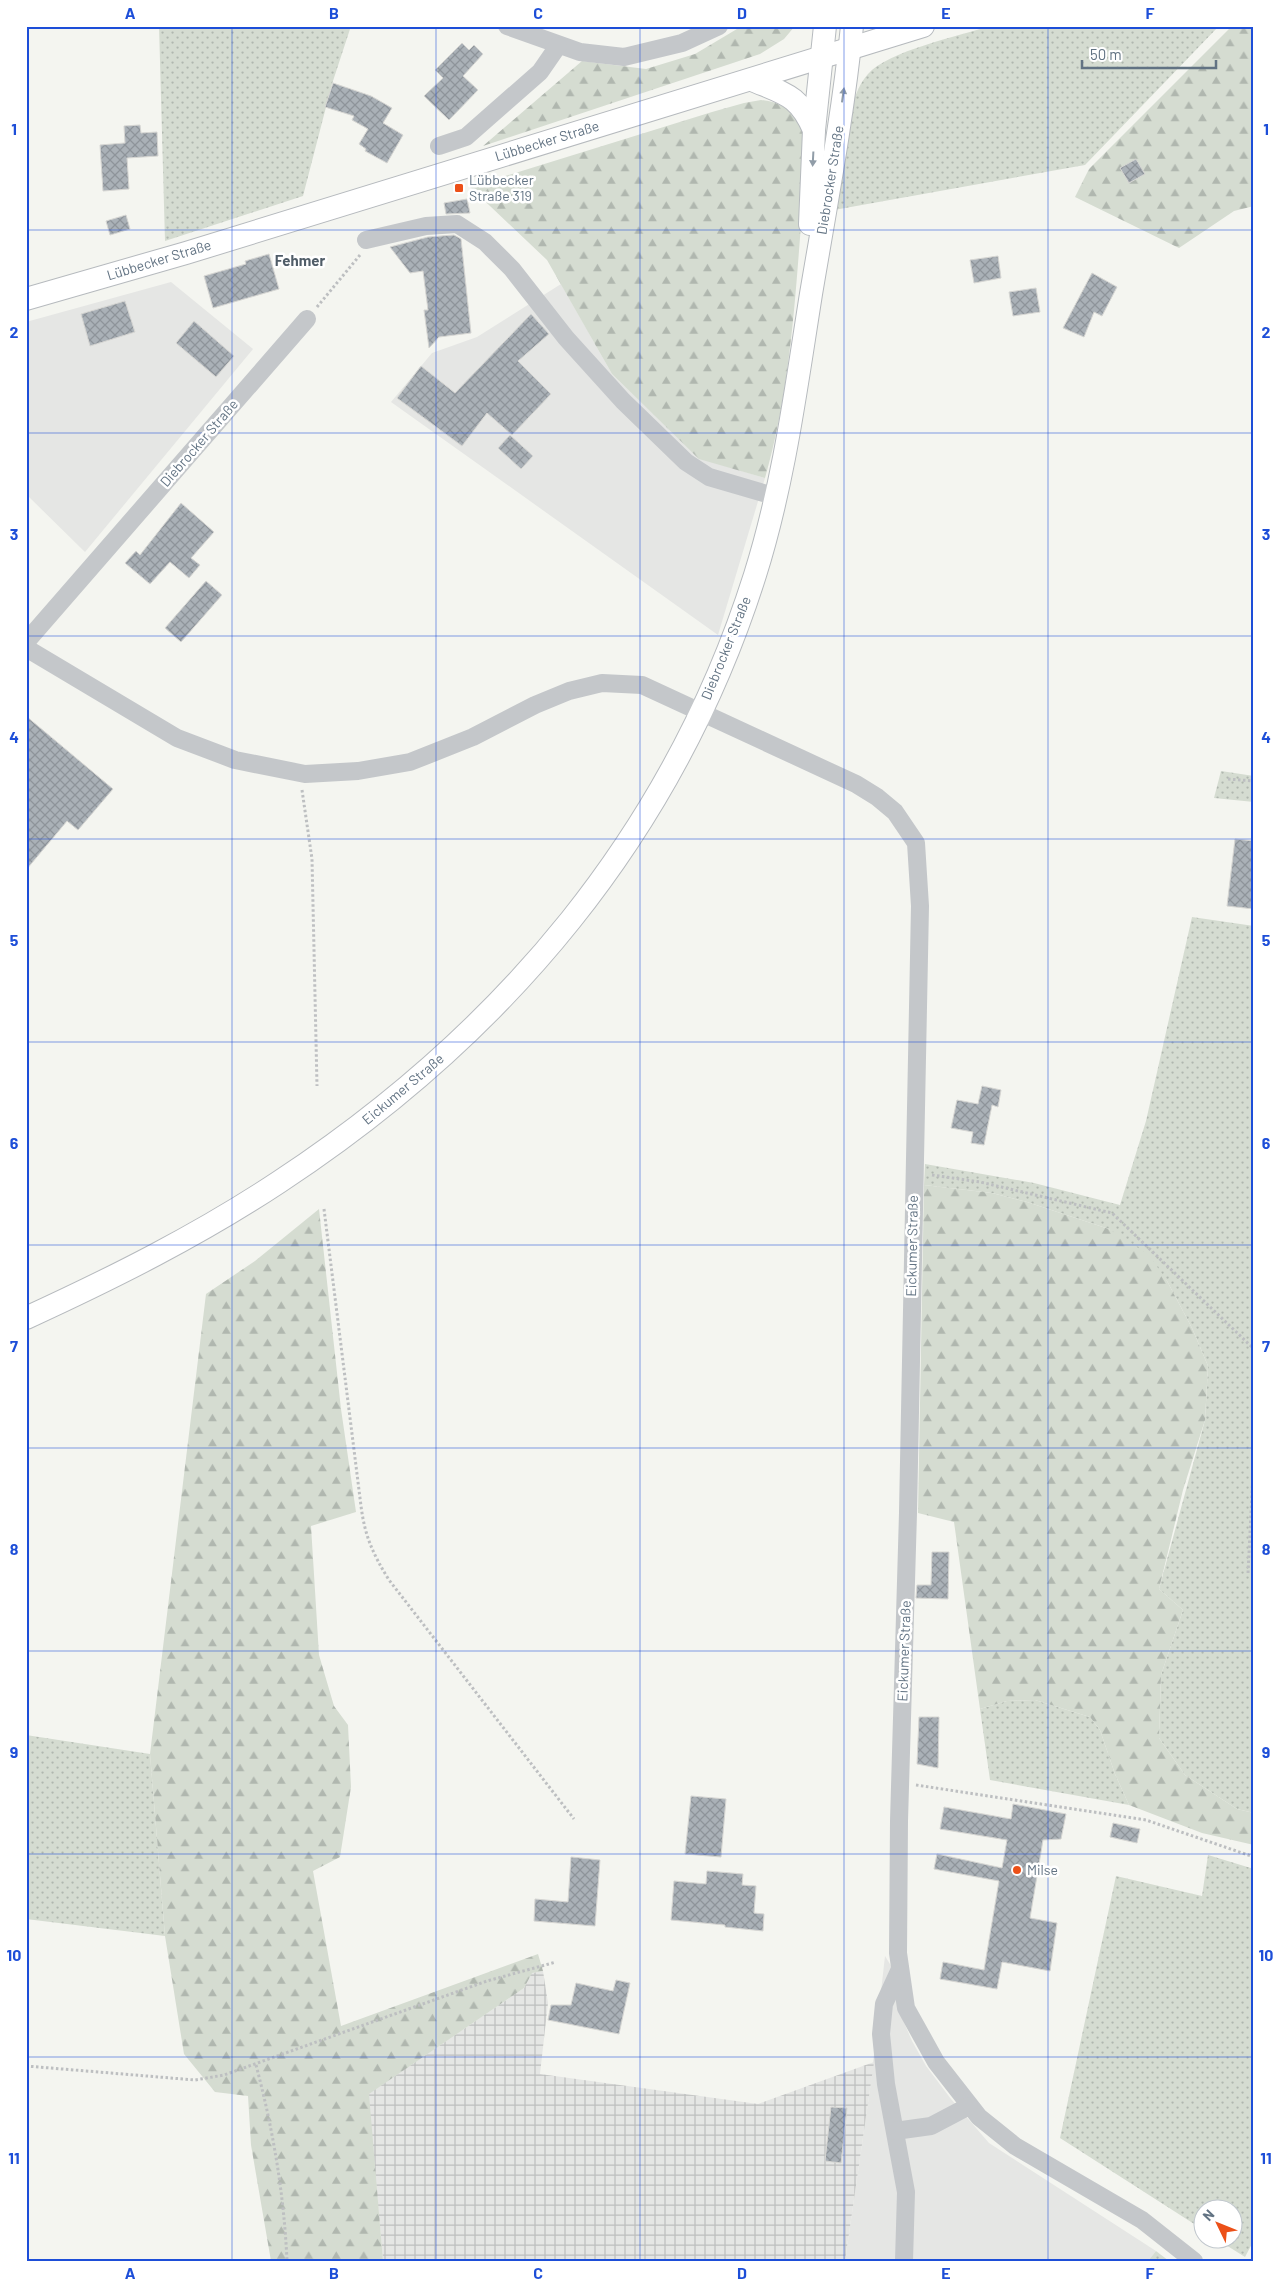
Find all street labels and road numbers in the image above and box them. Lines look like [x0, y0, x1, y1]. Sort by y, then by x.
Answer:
street label: Lübbecker Straße [493, 117, 601, 164]
street label: Diebrocker Straße [812, 124, 847, 236]
street label: Lübbecker Straße [105, 236, 213, 283]
street label: Diebrocker Straße [156, 396, 241, 490]
street label: Diebrocker Straße [697, 594, 754, 702]
street label: Eickumer Straße [358, 1050, 447, 1128]
street label: Eickumer Straße [902, 1195, 921, 1297]
street label: Eickumer Straße [893, 1600, 914, 1702]

